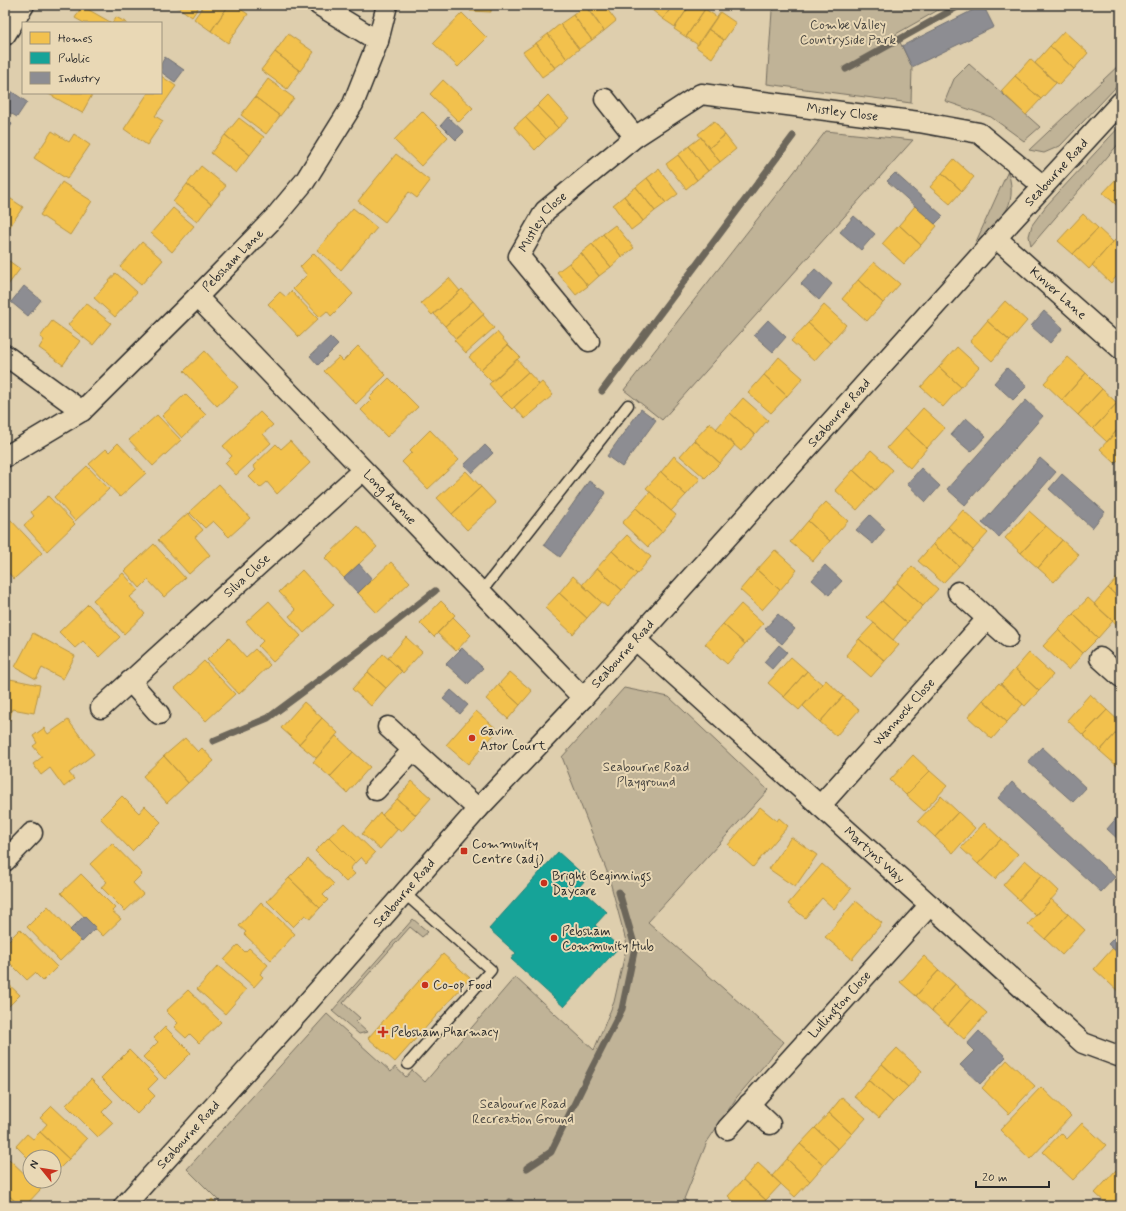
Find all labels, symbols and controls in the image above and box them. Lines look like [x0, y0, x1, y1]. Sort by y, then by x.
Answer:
park label: Combe Valley Countryside Park [800, 17, 897, 49]
legend [22, 22, 162, 94]
text: Homes [58, 31, 93, 47]
text: Public [58, 51, 90, 67]
text: Industry [58, 71, 100, 87]
street label: Mistley Close [806, 99, 879, 125]
street label: Seabourne Road [1021, 135, 1092, 210]
street label: Mistley Close [515, 188, 571, 255]
street label: Pebsham Lane [198, 225, 267, 295]
street label: Kinver Lane [1026, 263, 1090, 323]
street label: Seabourne Road [804, 375, 874, 451]
street label: Long Avenue [359, 466, 420, 528]
street label: Silva Close [220, 550, 274, 601]
street label: Seabourne Road [587, 616, 658, 692]
street label: Wannock Close [869, 675, 939, 749]
place label: Gavin Astor Court [480, 723, 546, 755]
marker: Gavin Astor Court [467, 733, 477, 743]
park label: Seabourne Road Playground [603, 759, 689, 791]
street label: Martyns Way [840, 823, 909, 887]
place label: Community Centre (adj) [472, 836, 544, 868]
marker: Community Centre (adj) [459, 846, 469, 856]
street label: Seabourne Road [369, 855, 439, 931]
place label: Bright Beginnings Daycare [552, 868, 651, 900]
marker: Bright Beginnings Daycare [539, 878, 549, 888]
place label: Pebsham Community Hub [562, 923, 654, 955]
marker: Pebsham Community Hub [549, 933, 559, 943]
street label: Lullington Close [805, 967, 875, 1042]
place label: Co-op Food [433, 977, 492, 994]
marker: Co-op Food [420, 980, 430, 990]
place label: Pebsham Pharmacy [391, 1024, 499, 1041]
marker: Pebsham Pharmacy [378, 1027, 388, 1037]
park label: Seabourne Road Recreation Ground [472, 1096, 574, 1128]
street label: Seabourne Road [153, 1097, 224, 1173]
north arrow [22, 1149, 62, 1189]
text: N [26, 1158, 42, 1171]
scale bar [976, 1163, 1049, 1189]
text: 20 m [982, 1170, 1008, 1186]

